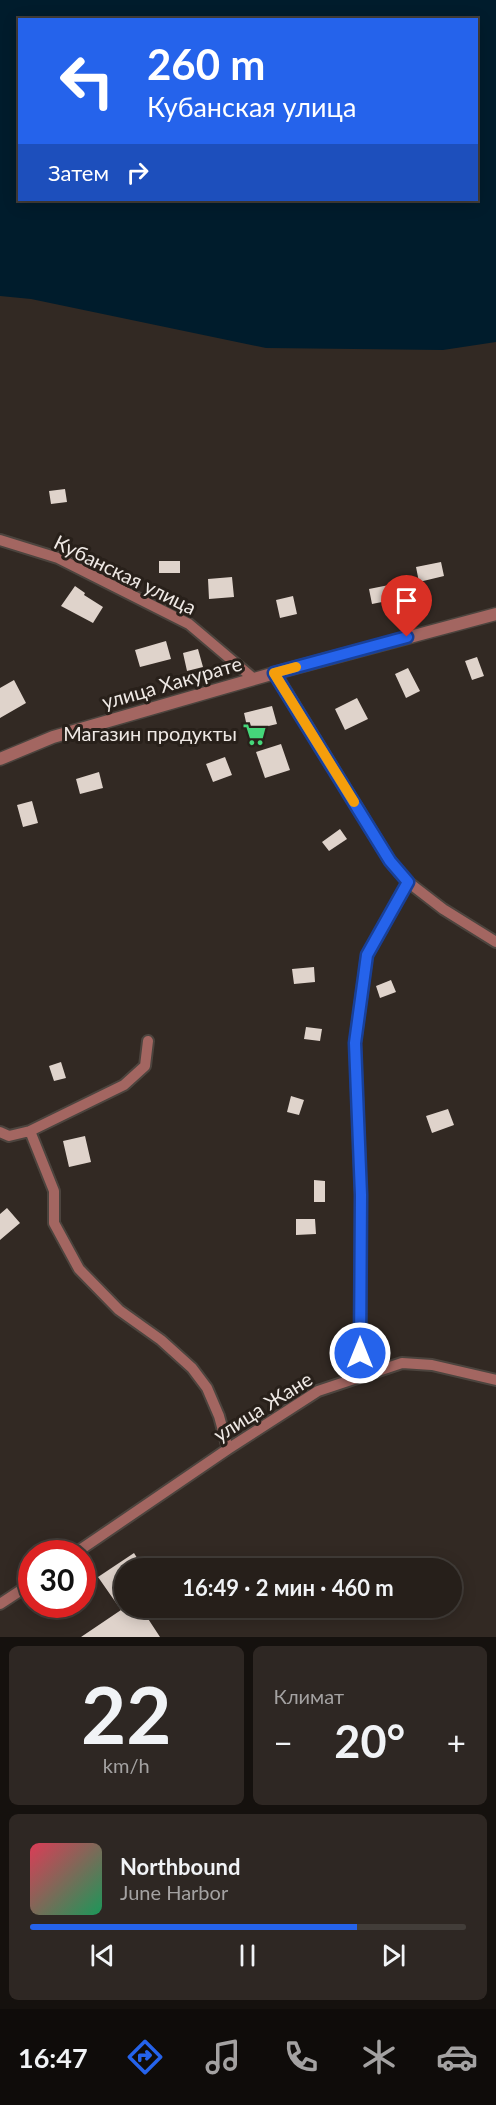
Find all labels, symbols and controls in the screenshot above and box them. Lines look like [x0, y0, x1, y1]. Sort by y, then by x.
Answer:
text: 260 m [147, 39, 265, 89]
icon: left [48, 42, 126, 120]
text: Кубанская улица [147, 90, 356, 123]
icon: right [121, 156, 154, 189]
text: Затем [48, 159, 109, 186]
street label: Кубанская улица [51, 529, 200, 619]
pin [381, 575, 432, 637]
icon: arrive [390, 584, 423, 617]
street label: улица Хакурате [99, 651, 244, 713]
place label: Магазин продукты [63, 721, 237, 745]
supermarket icon: Магазин продукты [242, 721, 268, 747]
position arrow [328, 1321, 392, 1385]
street label: улица Жане [209, 1366, 316, 1446]
speed limit sign: 30 [18, 1540, 96, 1618]
text: 16:49 · 2 мин · 460 m [182, 1574, 394, 1601]
text: 22 [81, 1667, 171, 1761]
text: Климат [274, 1684, 344, 1708]
text: 20° [334, 1714, 405, 1768]
text: − [274, 1722, 293, 1762]
text: + [447, 1722, 466, 1762]
text: km/h [103, 1753, 150, 1777]
text: Northbound [120, 1853, 240, 1880]
text: June Harbor [120, 1880, 228, 1904]
icon: previous [86, 1939, 119, 1972]
icon: pause [231, 1939, 264, 1972]
icon: next [377, 1939, 410, 1972]
icon: directions [124, 2036, 166, 2078]
icon: music [202, 2036, 244, 2078]
icon: phone [280, 2036, 322, 2078]
icon: climate [358, 2036, 400, 2078]
icon: car [436, 2036, 478, 2078]
text: 16:47 [18, 2041, 88, 2074]

